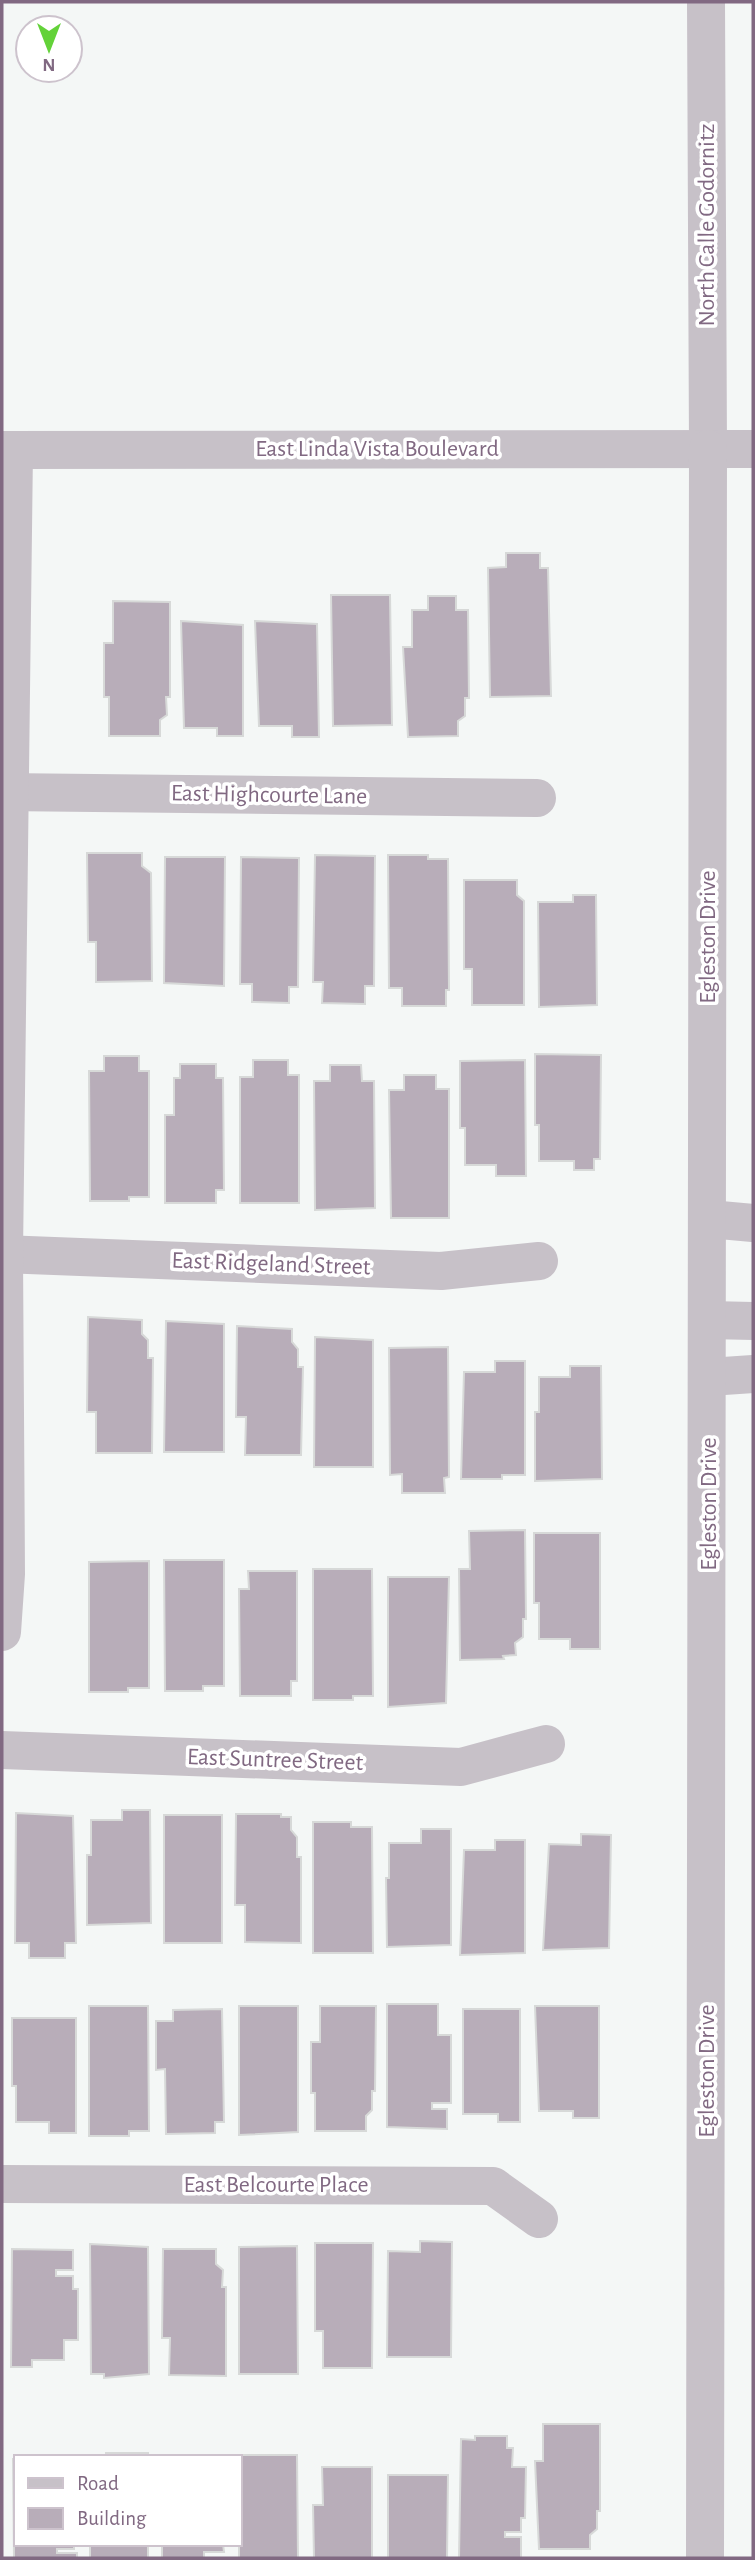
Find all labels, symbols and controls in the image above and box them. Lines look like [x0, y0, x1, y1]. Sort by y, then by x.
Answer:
north arrow [14, 14, 84, 84]
text: N [42, 55, 56, 74]
street label: North Calle Godornitz [695, 123, 719, 326]
street label: East Linda Vista Boulevard [255, 437, 499, 461]
street label: East Highcourte Lane [171, 781, 367, 809]
street label: Egleston Drive [696, 870, 720, 1004]
street label: East Ridgeland Street [171, 1249, 371, 1279]
street label: Egleston Drive [697, 1437, 721, 1571]
street label: East Suntree Street [186, 1745, 364, 1775]
street label: Egleston Drive [695, 2004, 719, 2138]
street label: East Belcourte Place [183, 2173, 369, 2197]
legend [14, 2455, 242, 2546]
text: Road [77, 2473, 119, 2494]
text: Building [77, 2508, 147, 2529]

